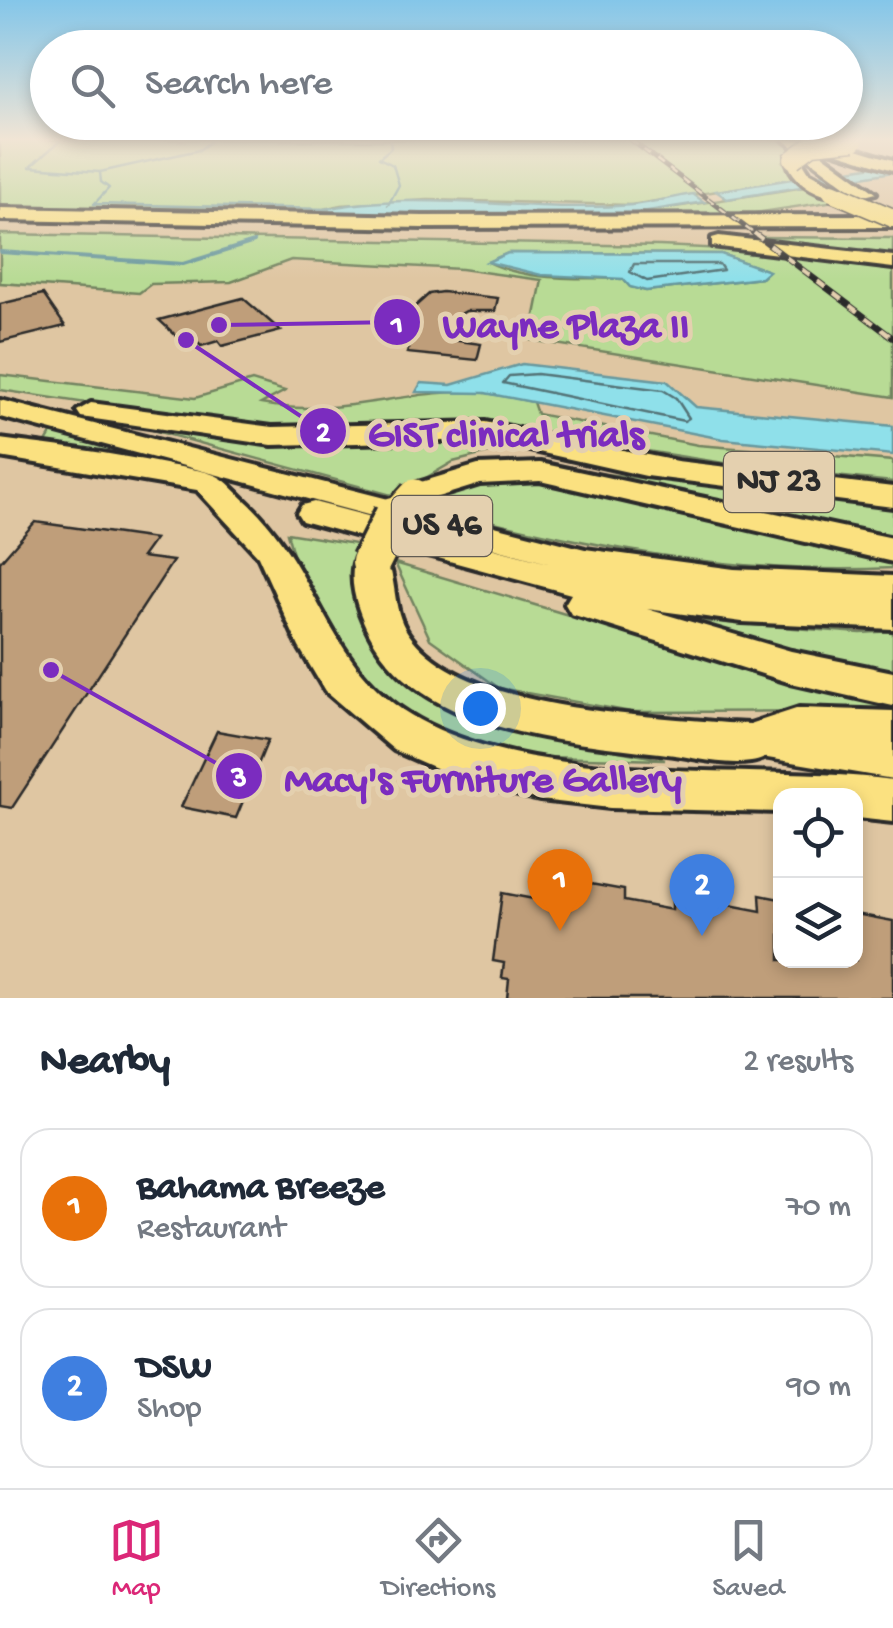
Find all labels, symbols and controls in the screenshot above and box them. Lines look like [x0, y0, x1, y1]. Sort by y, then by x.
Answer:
search box [30, 30, 863, 140]
icon: search [65, 58, 120, 113]
text: Search here [145, 63, 332, 107]
callout: Wayne Plaza II [372, 287, 709, 357]
text: Wayne Plaza II [443, 305, 689, 352]
text: 1 [390, 310, 403, 345]
callout: GIST clinical trials [298, 396, 664, 466]
text: GIST clinical trials [368, 414, 646, 461]
text: 2 [316, 418, 331, 453]
road number: NJ 23 [724, 452, 834, 512]
road number: US 46 [392, 496, 492, 556]
your location [455, 683, 506, 734]
callout: Macy's Furniture Gallery [214, 741, 701, 811]
text: Macy's Furniture Gallery [284, 759, 682, 806]
text: 3 [230, 763, 247, 798]
map controls [773, 788, 863, 968]
button: locate [773, 788, 863, 878]
pin: 1 [528, 848, 592, 931]
pin: 2 [670, 854, 734, 936]
button: layers [773, 878, 863, 968]
text: Nearby [40, 1039, 170, 1088]
text: 2 results [743, 1044, 853, 1082]
text: Bahama Breeze [137, 1167, 385, 1211]
text: 1 [68, 1189, 81, 1227]
text: 70 m [786, 1189, 851, 1227]
text: Restaurant [137, 1211, 285, 1249]
text: DSW [137, 1347, 212, 1391]
text: 2 [67, 1369, 82, 1407]
text: 90 m [787, 1369, 851, 1407]
text: Shop [137, 1391, 201, 1429]
tab: Map [109, 1513, 164, 1606]
tab: Directions [381, 1513, 495, 1606]
tab: Saved [712, 1513, 784, 1606]

